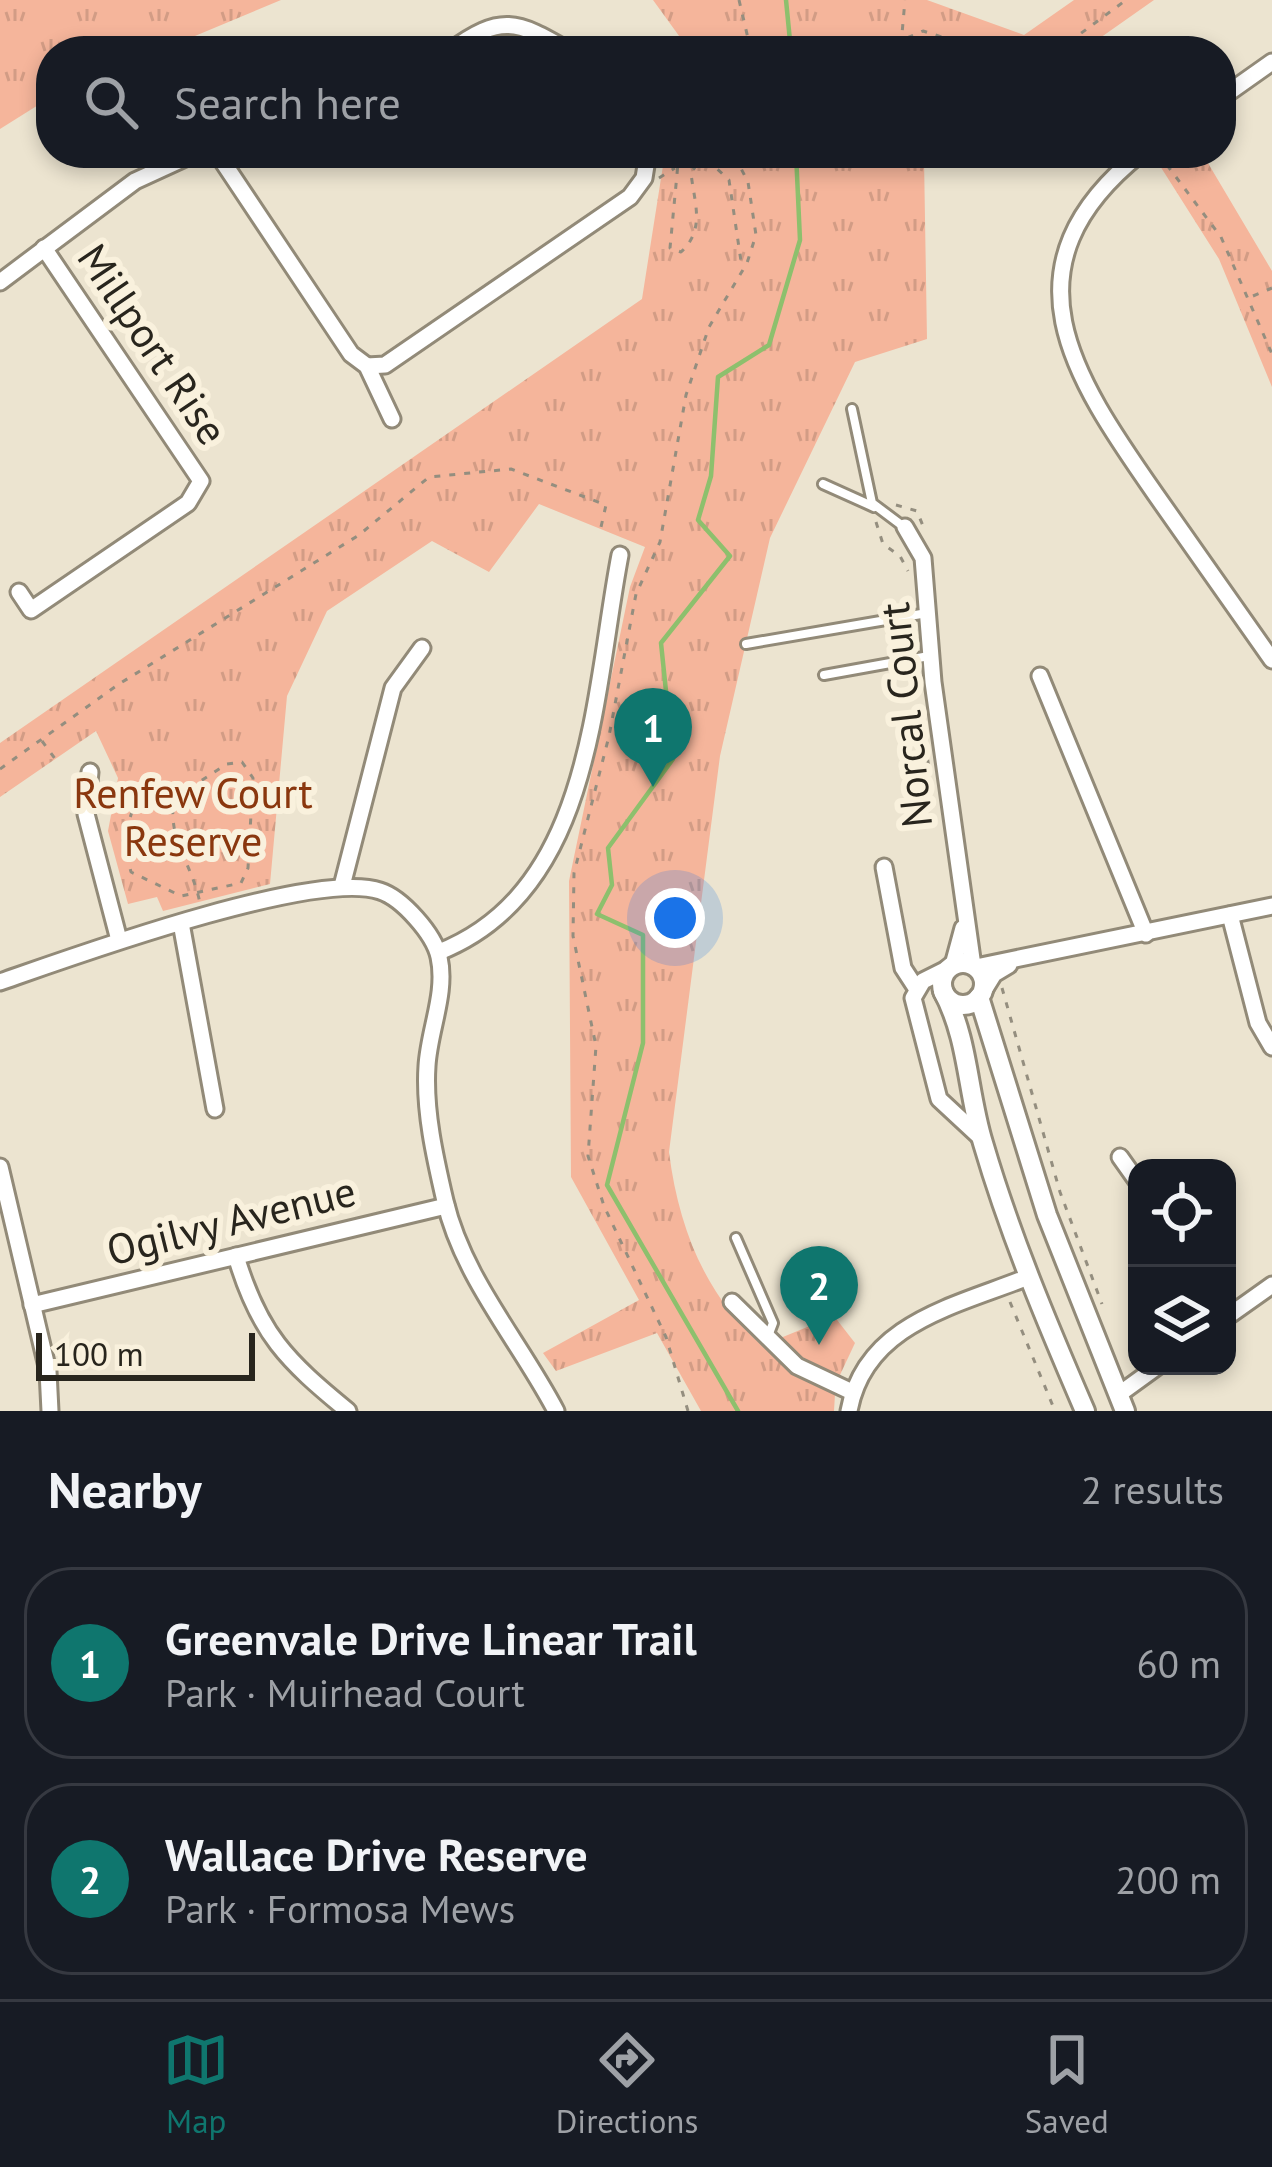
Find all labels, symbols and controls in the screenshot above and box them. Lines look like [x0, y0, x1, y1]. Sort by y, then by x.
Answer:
search box [36, 36, 1236, 168]
icon: search [78, 69, 144, 135]
text: Search here [174, 73, 401, 131]
street label: Millport Rise [66, 233, 240, 455]
street label: Norcal Court [866, 600, 944, 830]
pin: 1 [614, 688, 692, 787]
park label: Renfew Court Reserve [73, 765, 313, 868]
your location [645, 888, 705, 948]
map controls [1128, 1159, 1236, 1375]
button: locate [1128, 1159, 1236, 1267]
street label: Ogilvy Avenue [101, 1163, 361, 1277]
pin: 2 [780, 1246, 858, 1345]
button: layers [1128, 1267, 1236, 1375]
scale bar [36, 1327, 255, 1380]
text: 100 m [54, 1332, 144, 1375]
text: Nearby [48, 1456, 202, 1522]
text: 2 results [1081, 1464, 1224, 1515]
text: Greenvale Drive Linear Trail [165, 1609, 697, 1667]
text: 1 [79, 1638, 101, 1689]
text: 60 m [1136, 1638, 1221, 1689]
text: Park · Muirhead Court [165, 1667, 525, 1718]
text: Wallace Drive Reserve [165, 1825, 588, 1883]
text: 2 [79, 1854, 101, 1905]
text: 200 m [1115, 1854, 1221, 1905]
text: Park · Formosa Mews [165, 1883, 515, 1934]
tab: Map [163, 2027, 229, 2142]
tab: Directions [556, 2027, 698, 2142]
tab: Saved [1025, 2027, 1109, 2142]

